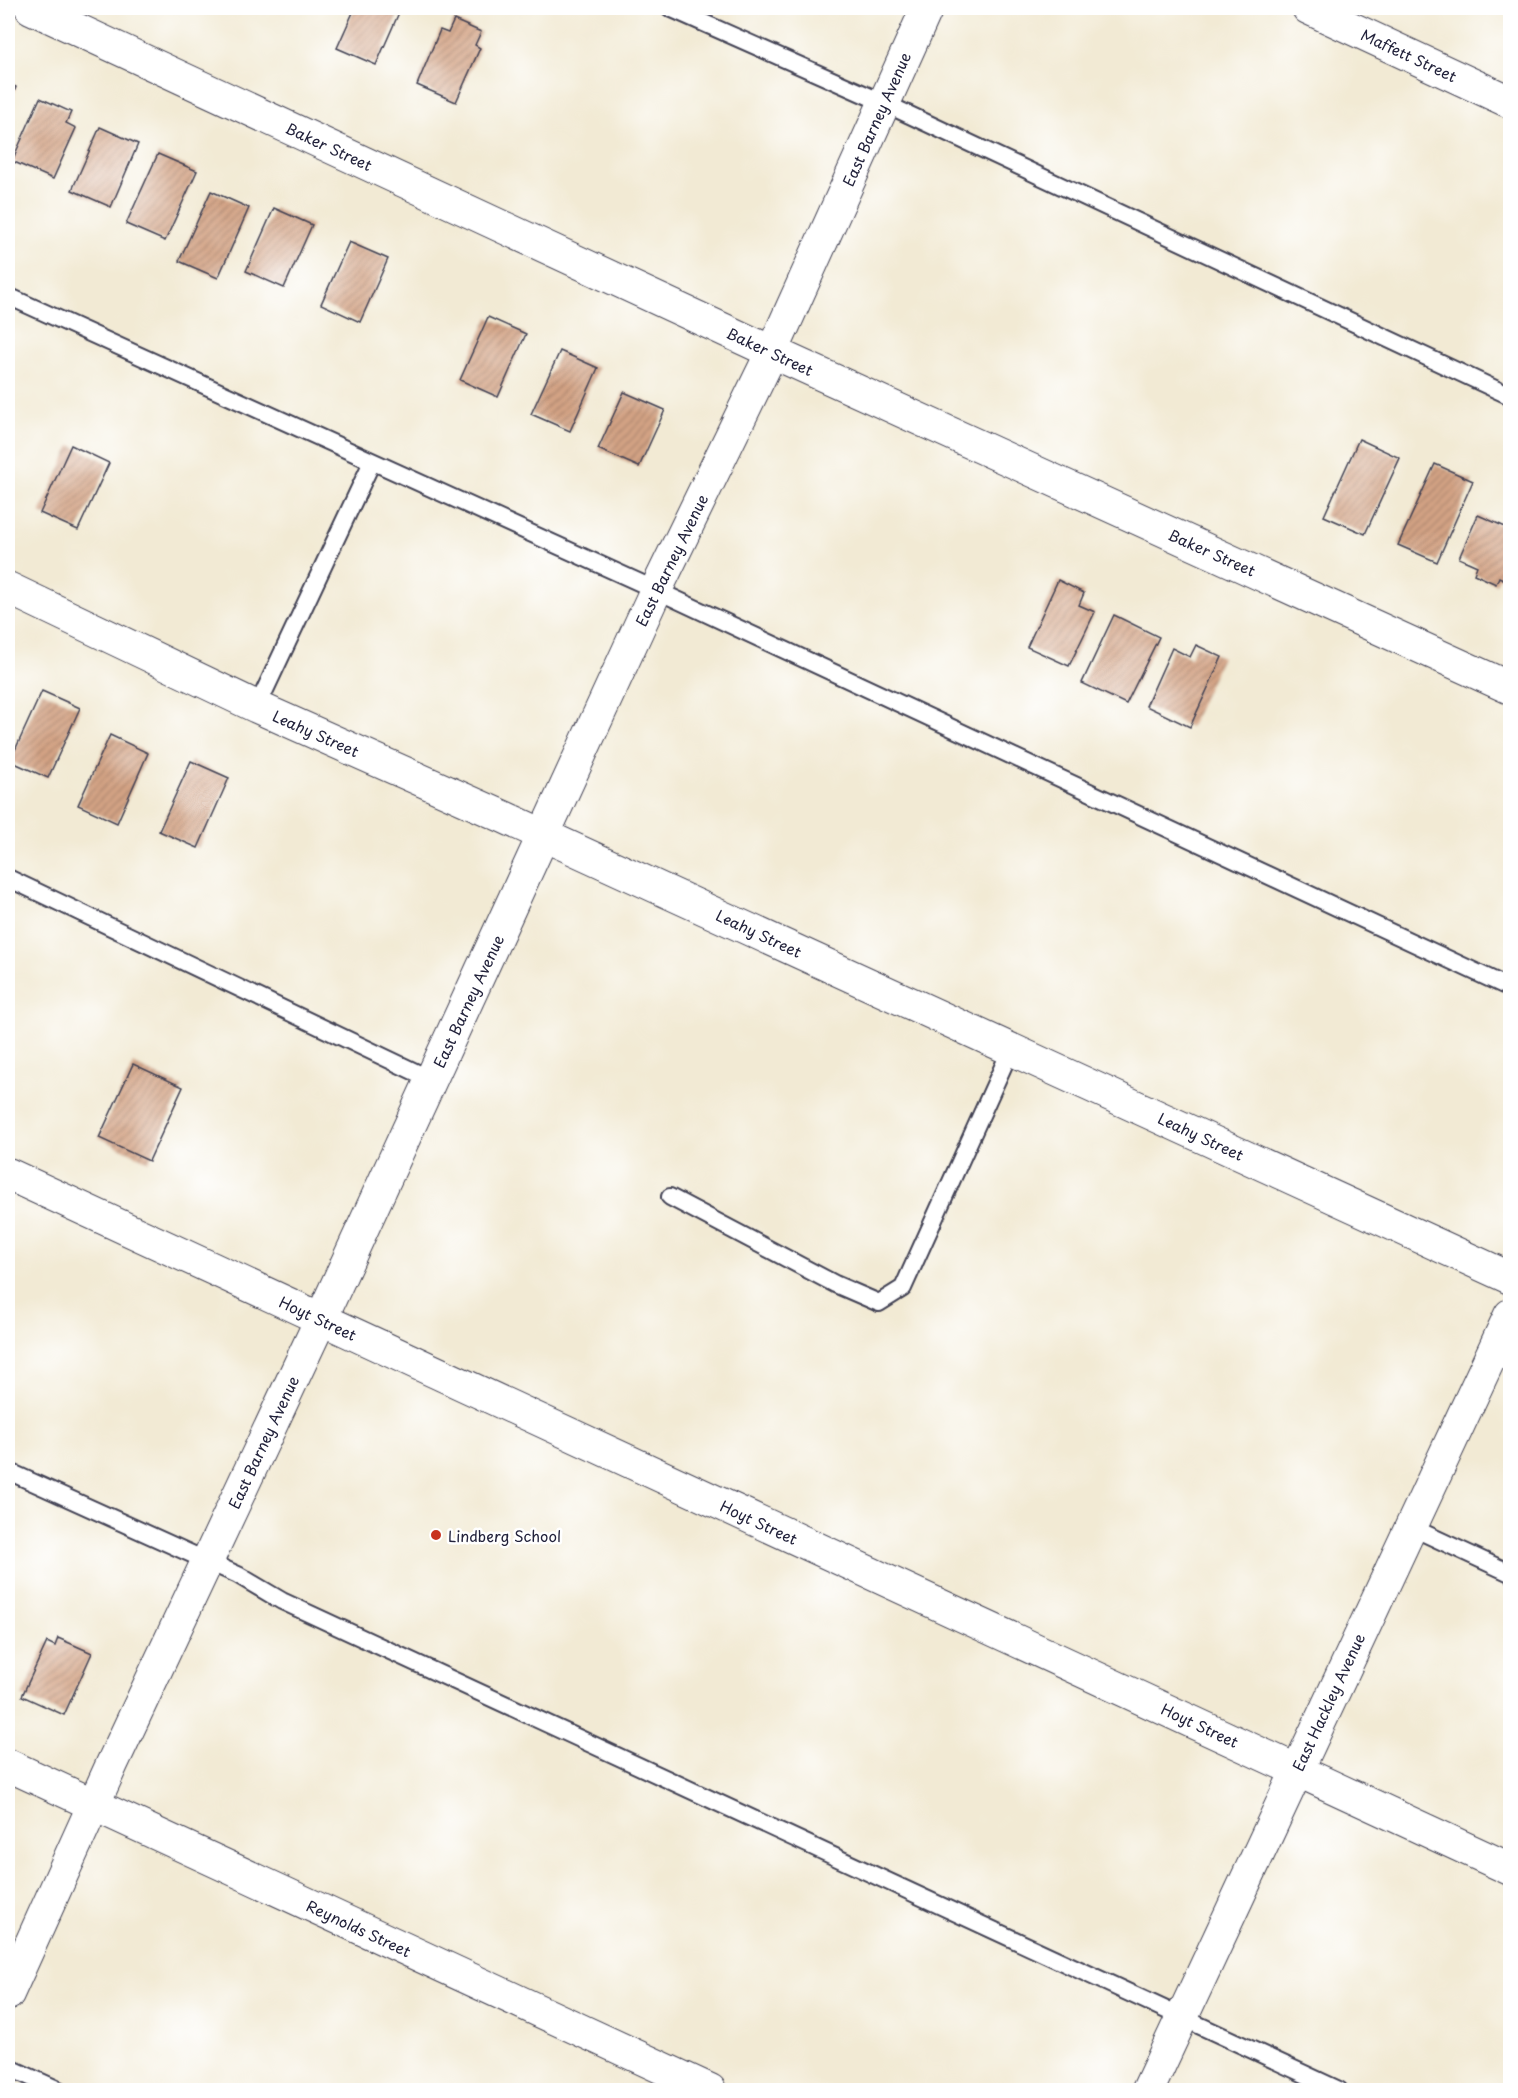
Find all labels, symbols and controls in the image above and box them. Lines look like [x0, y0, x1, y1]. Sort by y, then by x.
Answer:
street label: Maffett Street [1357, 23, 1461, 87]
street label: East Barney Avenue [836, 48, 916, 190]
street label: Baker Street [282, 116, 376, 176]
street label: Baker Street [723, 321, 817, 381]
street label: East Barney Avenue [629, 490, 713, 630]
street label: Baker Street [1165, 523, 1259, 581]
street label: Leahy Street [269, 704, 363, 762]
street label: Leahy Street [712, 903, 806, 963]
street label: East Barney Avenue [427, 931, 509, 1071]
street label: Leahy Street [1154, 1106, 1248, 1166]
street label: Hoyt Street [276, 1290, 360, 1346]
street label: East Barney Avenue [222, 1372, 304, 1512]
street label: Hoyt Street [717, 1494, 801, 1550]
place label: Lindberg School [448, 1524, 561, 1547]
marker: Lindberg School [429, 1528, 443, 1542]
street label: East Hackley Avenue [1286, 1629, 1370, 1775]
street label: Hoyt Street [1158, 1697, 1242, 1753]
street label: Reynolds Street [303, 1894, 415, 1962]

